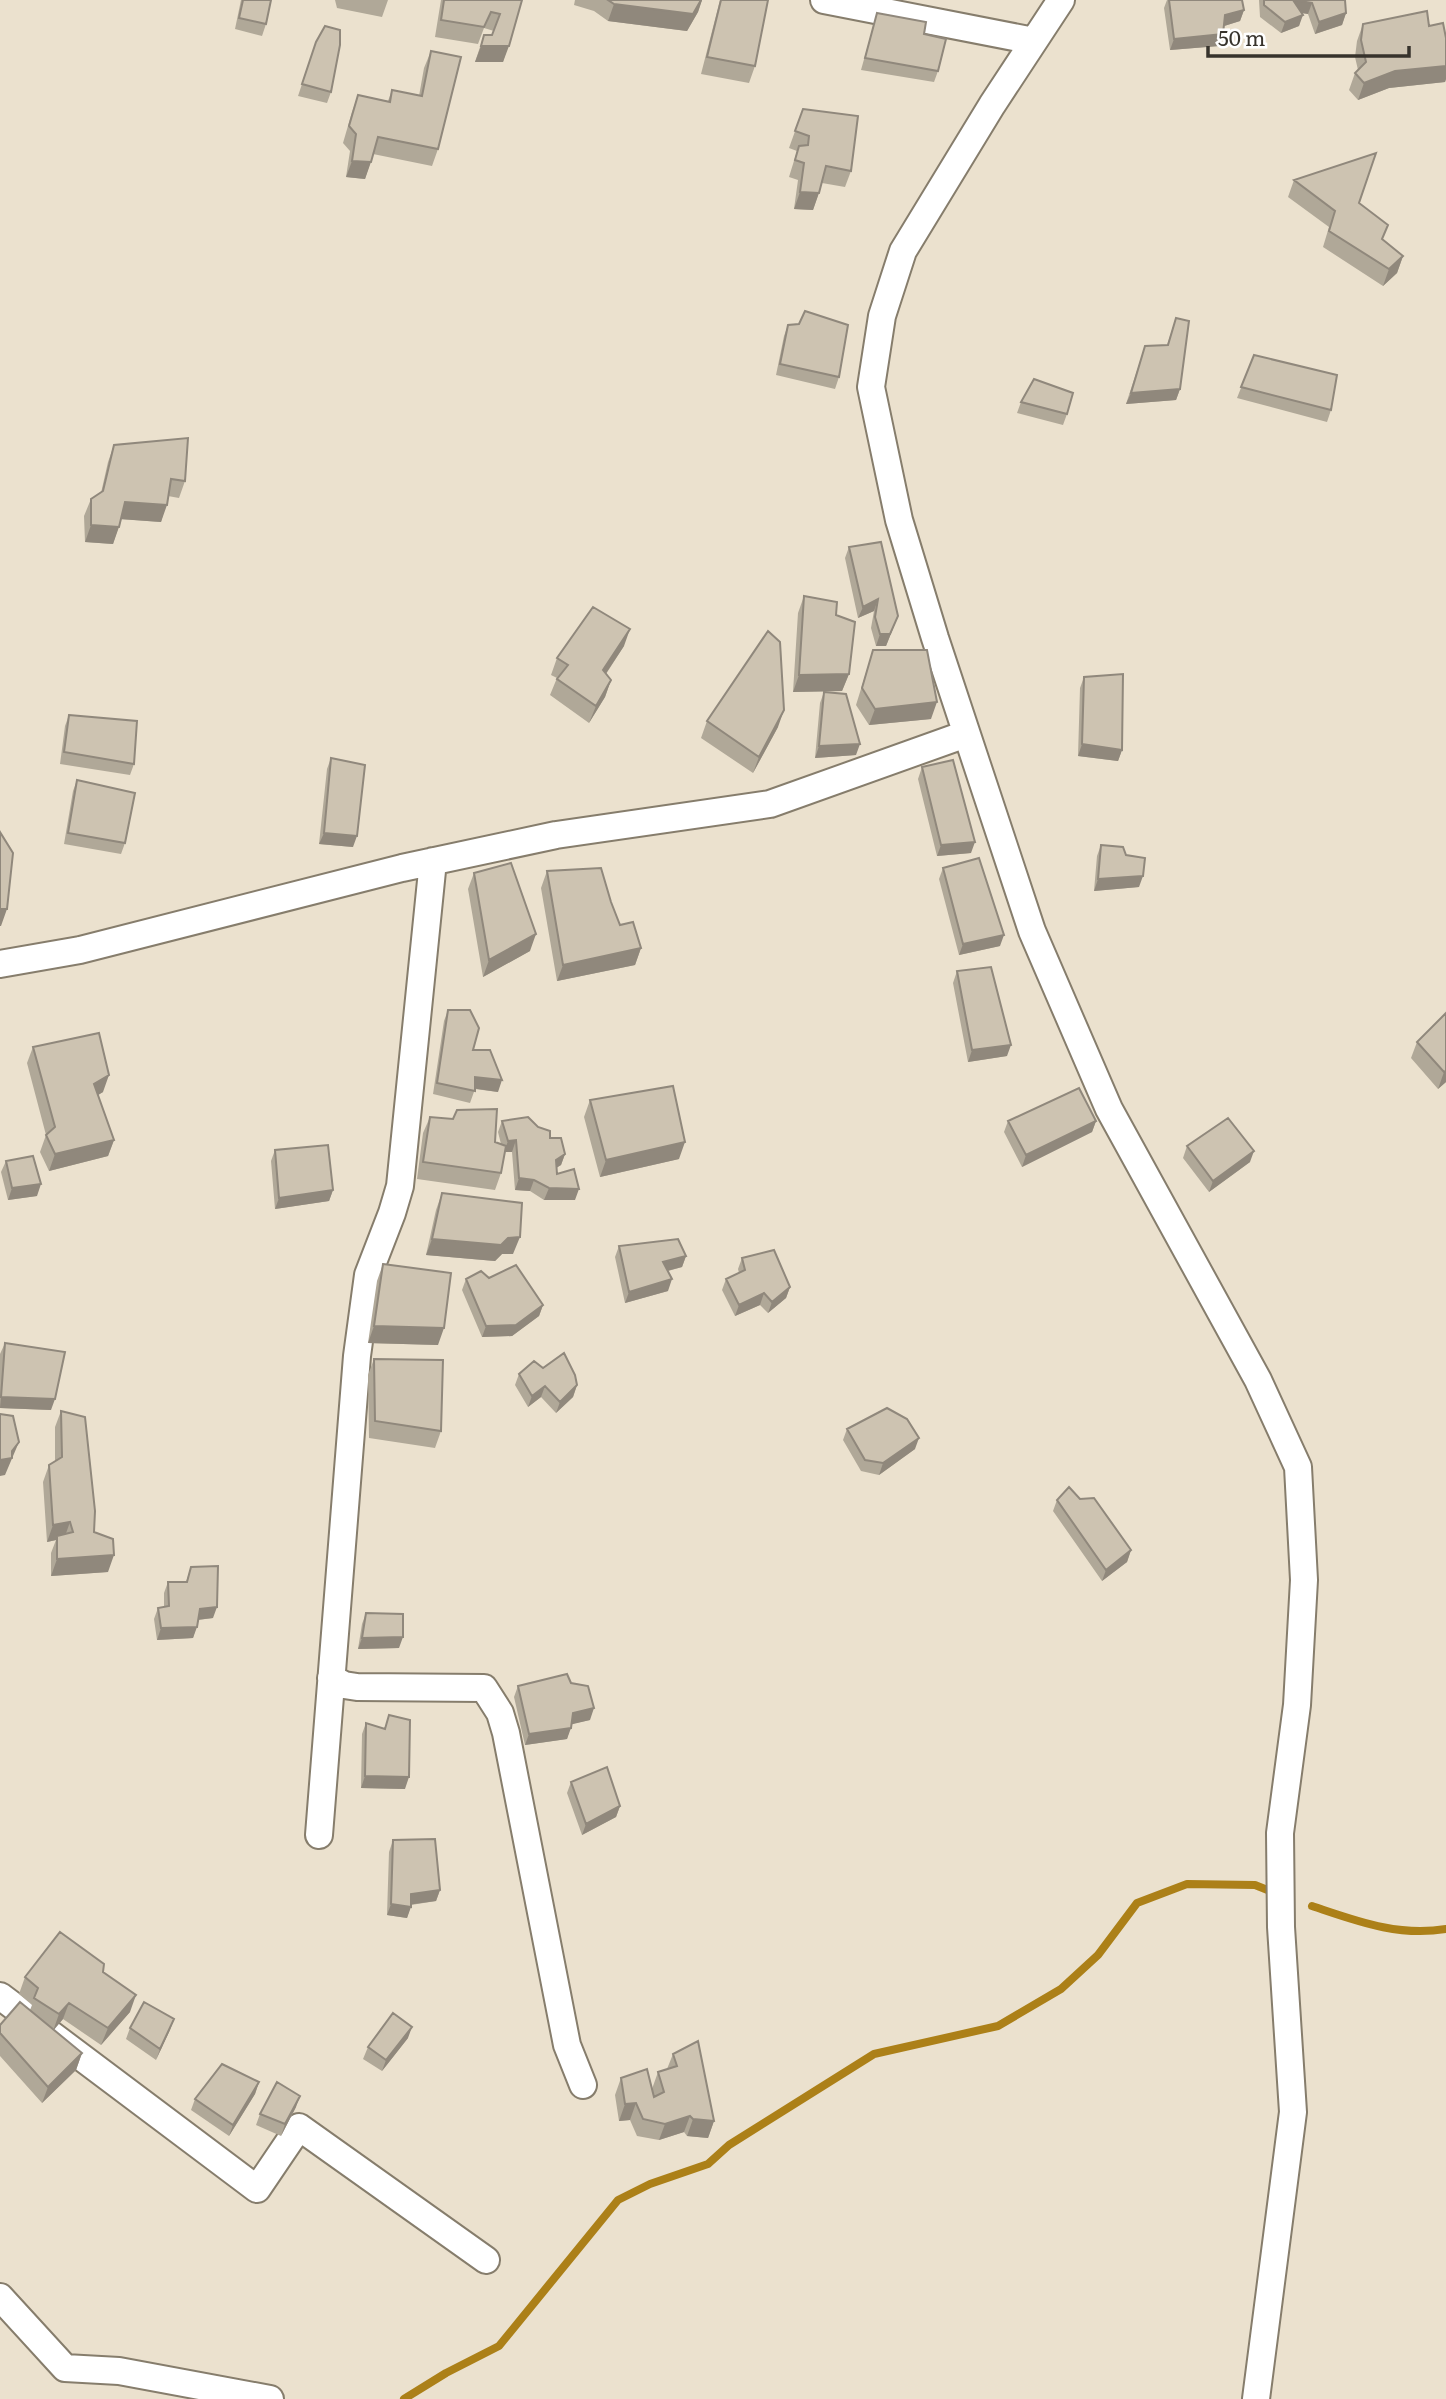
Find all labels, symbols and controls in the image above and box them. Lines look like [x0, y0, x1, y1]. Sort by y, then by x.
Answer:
scale bar [1208, 14, 1409, 58]
text: 50 m [1218, 21, 1265, 52]

